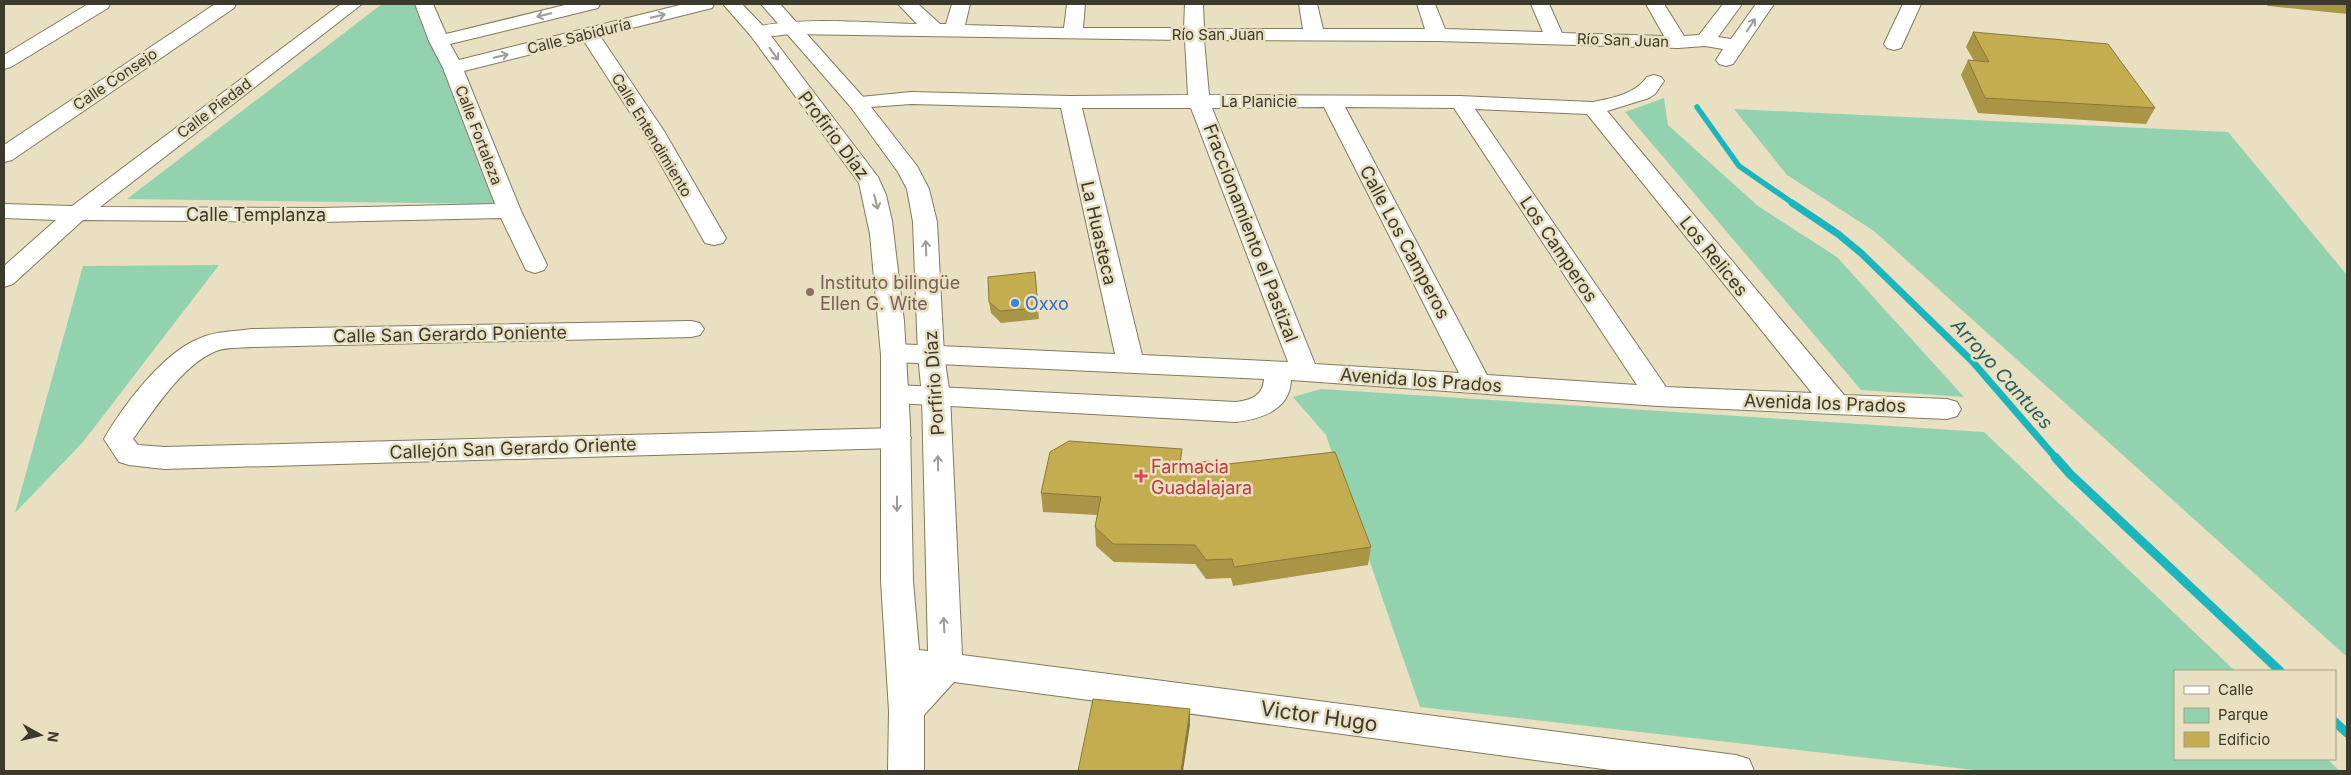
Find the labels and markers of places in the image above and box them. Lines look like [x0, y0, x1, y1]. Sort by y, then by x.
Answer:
place label: Instituto bilingüe Ellen G. Wite [820, 272, 960, 314]
marker: Instituto bilingüe Ellen G. Wite [804, 286, 816, 298]
place label: Oxxo [1025, 293, 1069, 314]
marker: Oxxo [1009, 297, 1021, 309]
place label: Farmacia Guadalajara [1151, 456, 1252, 498]
marker: Farmacia Guadalajara [1135, 470, 1147, 482]

